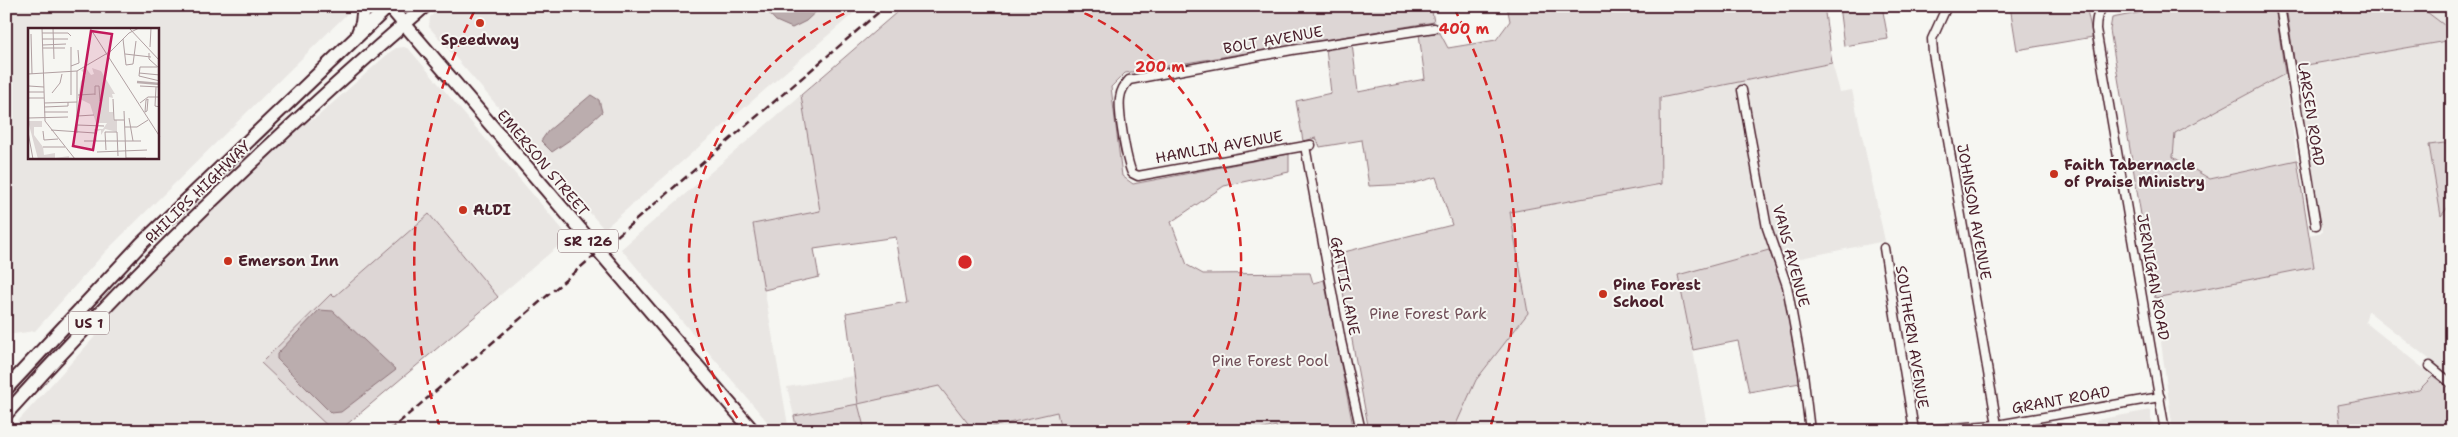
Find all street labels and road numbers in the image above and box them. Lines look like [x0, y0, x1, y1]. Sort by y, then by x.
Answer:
street label: BOLT AVENUE [1222, 21, 1324, 59]
street label: LARSEN ROAD [2293, 61, 2329, 167]
street label: EMERSON STREET [492, 105, 594, 221]
street label: HAMLIN AVENUE [1154, 126, 1284, 168]
street label: PHILIPS HIGHWAY [141, 136, 255, 248]
street label: JOHNSON AVENUE [1952, 142, 1996, 282]
street label: VANS AVENUE [1768, 203, 1814, 309]
street label: JERNIGAN ROAD [2132, 212, 2174, 342]
road number: SR 126 [558, 230, 618, 252]
street label: GATTIS LANE [1326, 235, 1364, 337]
street label: SOUTHERN AVENUE [1891, 264, 1933, 410]
road number: US 1 [69, 312, 109, 334]
street label: GRANT ROAD [2010, 381, 2112, 418]

